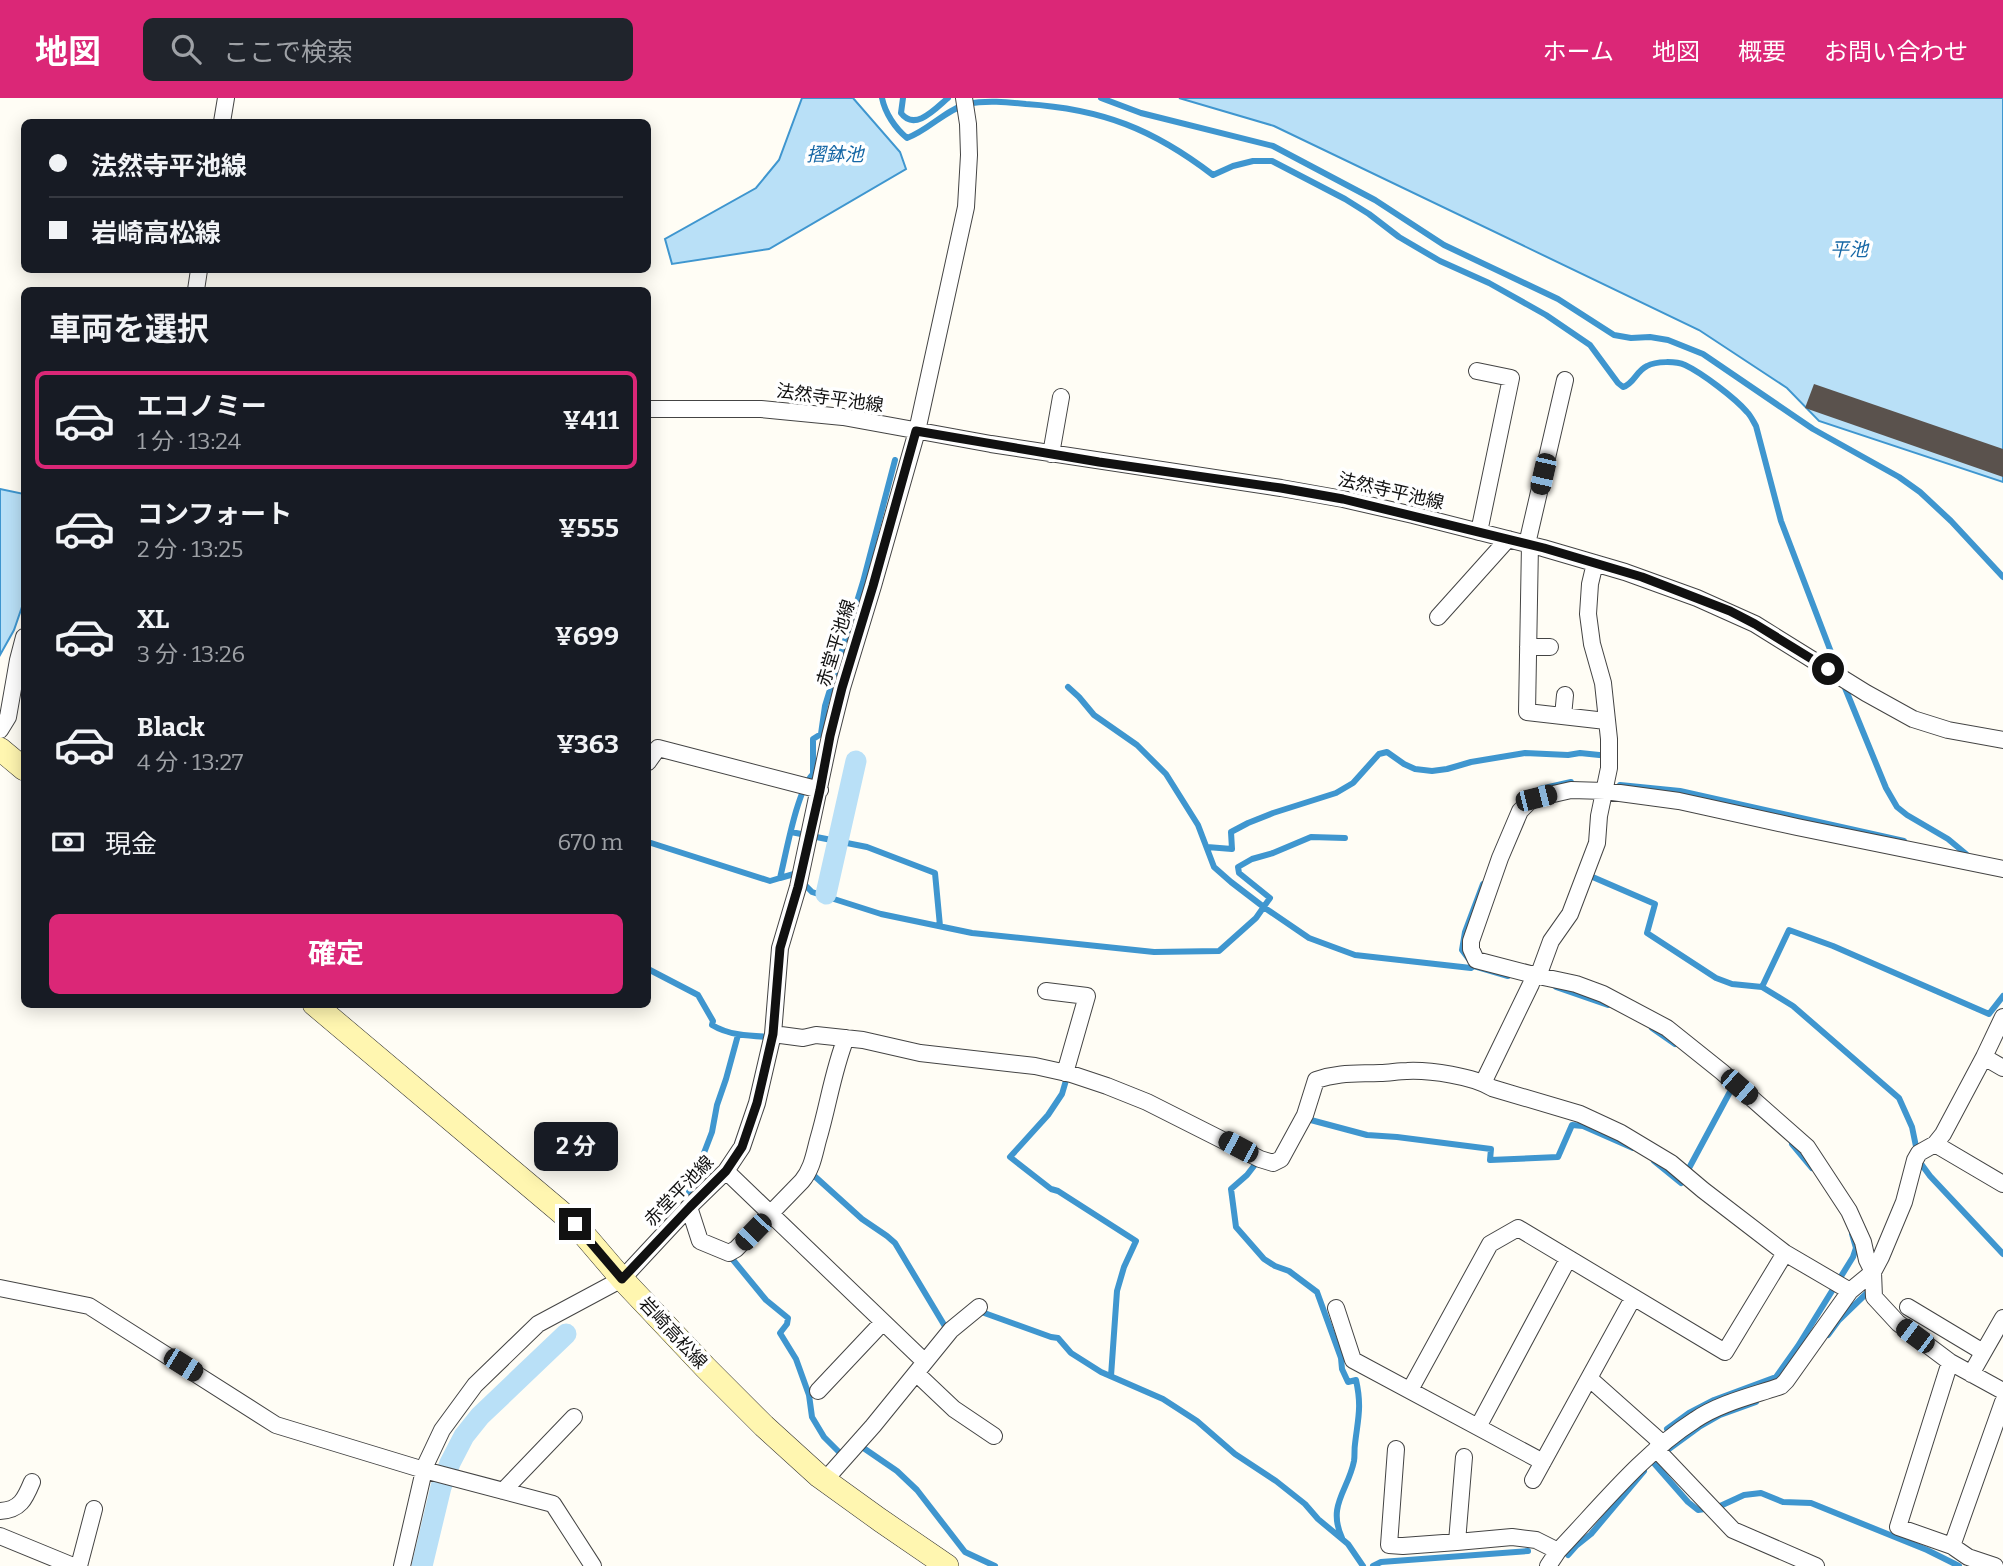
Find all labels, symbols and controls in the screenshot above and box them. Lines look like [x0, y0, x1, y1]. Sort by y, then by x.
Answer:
search box [143, 18, 633, 81]
icon: search [167, 30, 205, 68]
text: 地図 [35, 32, 101, 72]
text: ここで検索 [223, 37, 353, 68]
text: ホーム [1543, 38, 1614, 66]
text: 地図 [1652, 38, 1700, 66]
text: 概要 [1738, 38, 1786, 66]
text: お問い合わせ [1824, 38, 1968, 66]
water label: 摺鉢池 [806, 143, 865, 166]
text: 法然寺平池線 [91, 151, 247, 182]
text: 岩崎高松線 [91, 218, 221, 249]
water label: 平池 [1830, 238, 1870, 261]
text: 車両を選択 [49, 310, 209, 348]
street label: 法然寺平池線 [775, 380, 885, 416]
icon: car [53, 389, 116, 452]
text: エコノミー [137, 391, 267, 422]
text: ¥411 [563, 405, 619, 436]
text: 1 分 · 13:24 [137, 427, 241, 455]
car [1529, 451, 1558, 497]
street label: 法然寺平池線 [1336, 468, 1446, 514]
icon: car [53, 497, 116, 560]
text: コンフォート [137, 499, 292, 530]
text: ¥555 [559, 513, 619, 544]
text: 2 分 · 13:25 [137, 535, 243, 563]
street label: 赤堂平池線 [812, 597, 860, 689]
text: XL [137, 604, 169, 635]
icon: car [53, 605, 116, 668]
text: ¥699 [555, 621, 619, 652]
text: 3 分 · 13:26 [137, 640, 245, 668]
route start [1812, 653, 1844, 685]
text: Black [137, 712, 205, 743]
icon: car [53, 713, 116, 776]
text: ¥363 [556, 729, 619, 760]
text: 4 分 · 13:27 [137, 748, 243, 776]
car [1514, 783, 1559, 813]
icon: cash [49, 823, 87, 861]
text: 670 m [557, 828, 623, 856]
text: 現金 [105, 829, 157, 860]
button: 確定 [49, 914, 623, 994]
car [1717, 1065, 1762, 1109]
callout: 2 分 [533, 1122, 617, 1172]
car [1215, 1128, 1262, 1166]
text: 2 分 [556, 1132, 596, 1160]
street label: 赤堂平池線 [640, 1151, 718, 1231]
route end [559, 1208, 591, 1240]
car [731, 1210, 776, 1254]
street label: 岩崎高松線 [634, 1293, 712, 1373]
car [1892, 1315, 1939, 1357]
car [160, 1345, 207, 1385]

